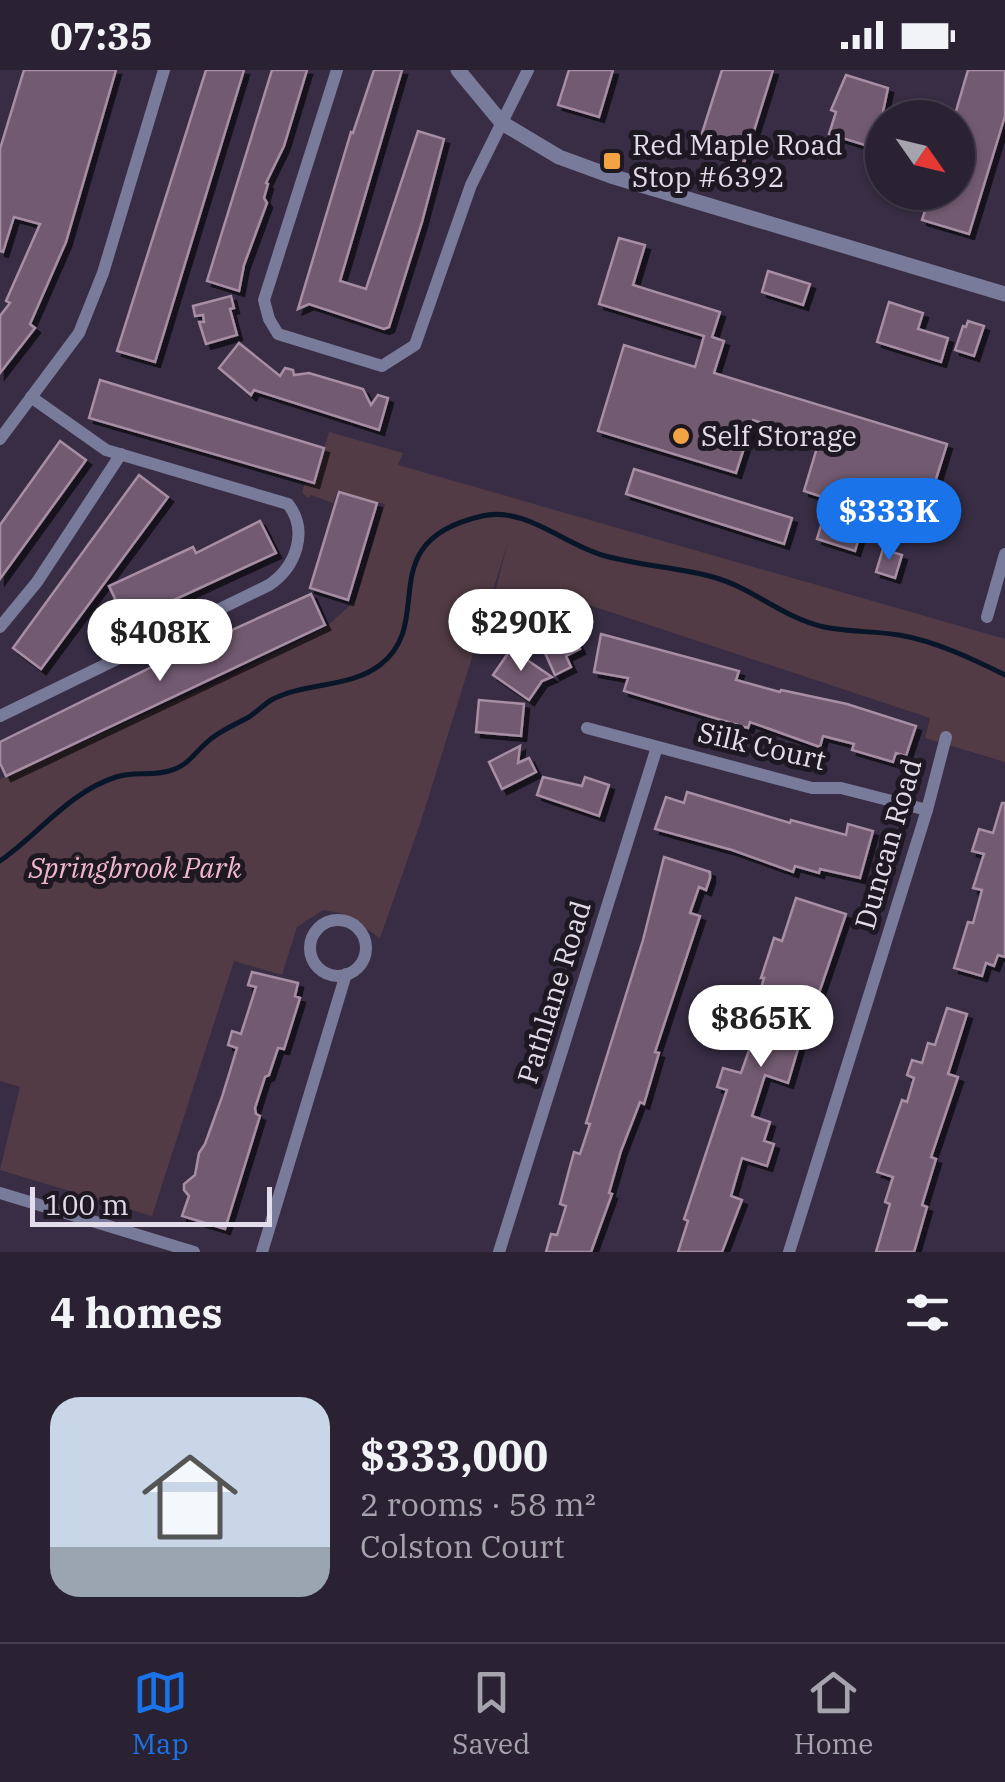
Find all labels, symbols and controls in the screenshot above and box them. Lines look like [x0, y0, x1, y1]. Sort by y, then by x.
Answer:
text: 07:35 [50, 11, 153, 60]
north arrow [865, 100, 975, 210]
map controls [865, 100, 975, 210]
place label: Red Maple Road Stop #6392 [632, 126, 843, 195]
marker: Red Maple Road Stop #6392 [601, 150, 623, 172]
place label: Self Storage [701, 417, 857, 454]
marker: Self Storage [670, 425, 692, 447]
pin: $333K [819, 478, 959, 563]
text: $333K [838, 489, 940, 531]
pin: $290K [451, 589, 591, 674]
pin: $408K [90, 599, 230, 684]
text: $290K [470, 600, 572, 642]
text: $408K [109, 610, 211, 652]
street label: Silk Court [695, 713, 830, 778]
street label: Duncan Road [846, 754, 930, 933]
park label: Springbrook Park [27, 849, 242, 886]
street label: Pathlane Road [508, 896, 599, 1088]
pin: $865K [691, 985, 831, 1070]
text: $865K [710, 996, 812, 1038]
scale bar [30, 1182, 272, 1226]
text: 100 m [45, 1186, 129, 1223]
text: 4 homes [50, 1285, 223, 1340]
icon: filters [900, 1285, 955, 1340]
text: $333,000 [360, 1428, 548, 1483]
icon: home [130, 1437, 250, 1557]
text: 2 rooms · 58 m² [360, 1483, 596, 1525]
text: Colston Court [360, 1525, 565, 1567]
tab: Map [132, 1665, 189, 1762]
tab: Saved [452, 1665, 530, 1762]
tab: Home [794, 1665, 873, 1762]

